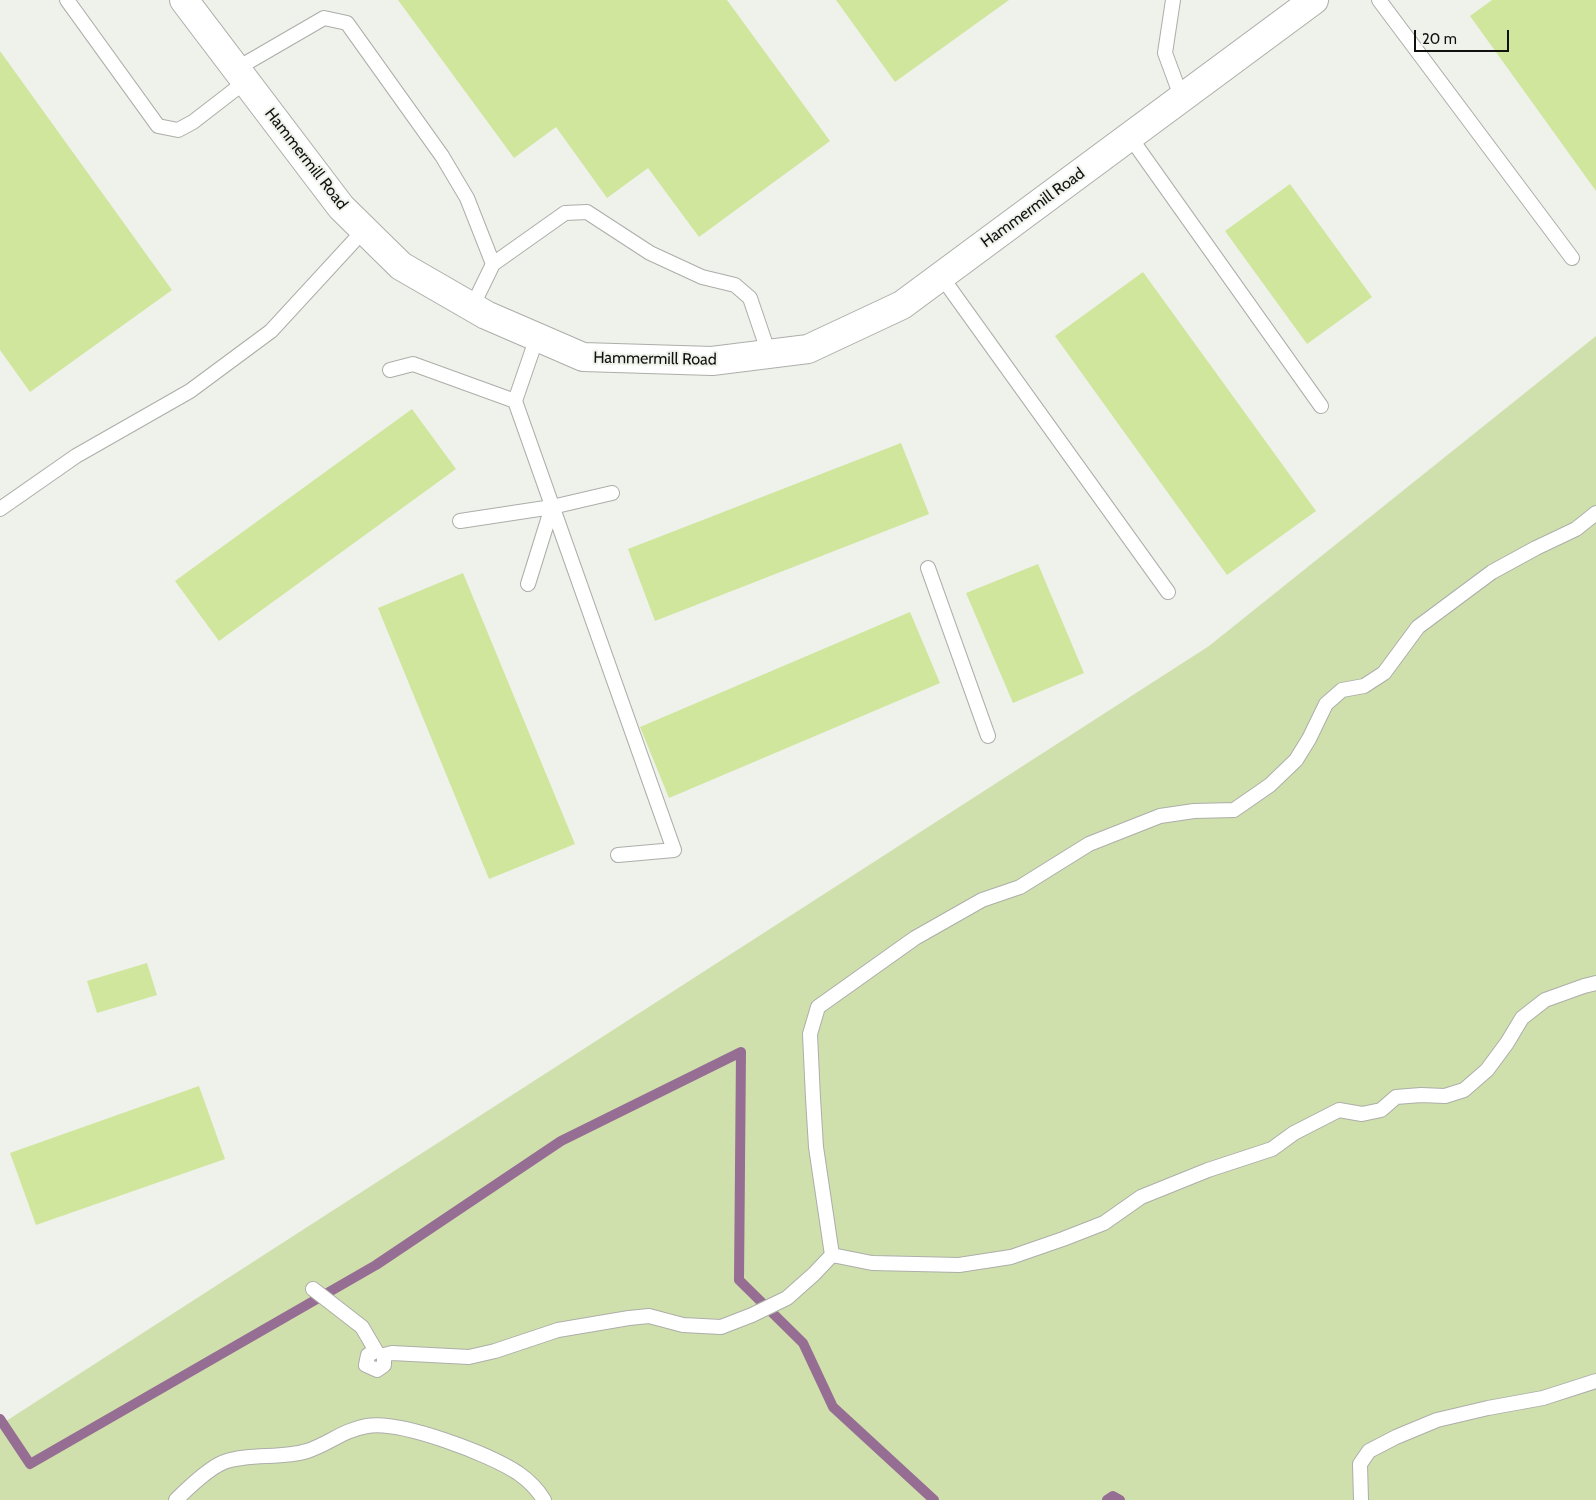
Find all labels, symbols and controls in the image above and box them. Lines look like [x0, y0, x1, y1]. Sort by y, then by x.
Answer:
scale bar [1416, 20, 1511, 52]
text: 20 m [1422, 30, 1457, 48]
street label: Hammermill Road [260, 104, 352, 214]
street label: Hammermill Road [977, 164, 1089, 252]
street label: Hammermill Road [593, 348, 717, 370]

